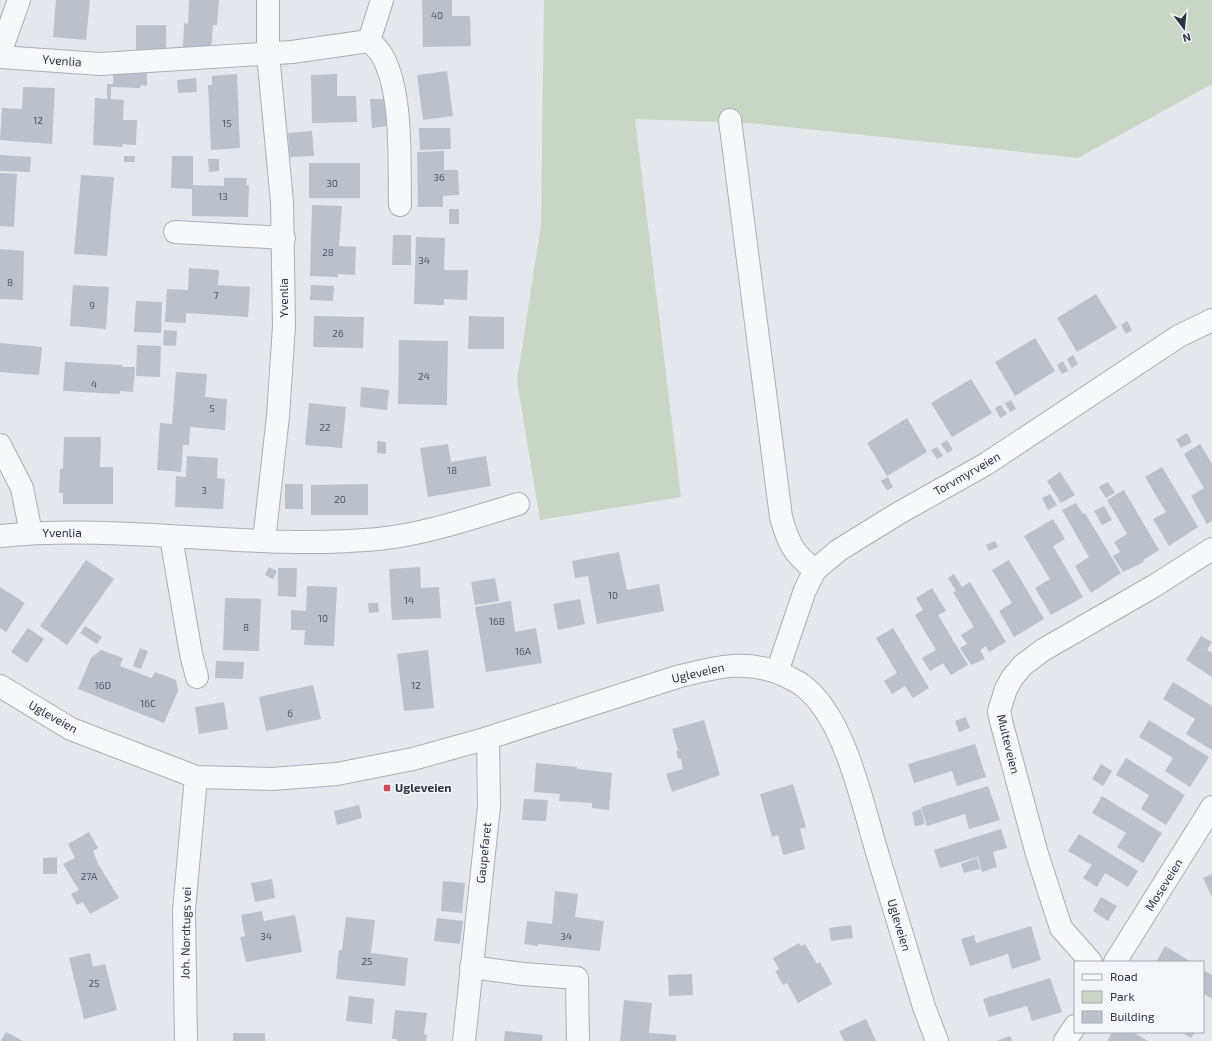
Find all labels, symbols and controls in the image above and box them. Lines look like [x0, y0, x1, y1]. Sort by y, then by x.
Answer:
north arrow [1164, 8, 1204, 48]
house number: 40 [431, 9, 443, 21]
text: N [1181, 31, 1193, 45]
street label: Yvenlia [42, 52, 82, 68]
house number: 12 [33, 114, 43, 126]
house number: 15 [222, 117, 232, 129]
house number: 36 [433, 171, 445, 183]
house number: 30 [326, 177, 338, 189]
house number: 13 [218, 190, 228, 202]
house number: 28 [322, 246, 334, 258]
house number: 34 [418, 254, 430, 266]
house number: 8 [7, 276, 13, 288]
street label: Yvenlia [276, 278, 290, 318]
house number: 7 [213, 289, 219, 301]
house number: 9 [89, 299, 95, 311]
house number: 26 [332, 327, 344, 339]
house number: 24 [418, 370, 430, 382]
house number: 4 [91, 378, 97, 390]
house number: 5 [209, 402, 215, 414]
house number: 22 [319, 421, 331, 433]
street label: Torvmyrveien [931, 448, 1002, 498]
house number: 18 [447, 464, 457, 476]
house number: 3 [201, 484, 207, 496]
house number: 20 [334, 493, 346, 505]
street label: Yvenlia [42, 525, 82, 539]
house number: 10 [608, 589, 618, 601]
house number: 14 [404, 594, 414, 606]
house number: 10 [318, 612, 328, 624]
house number: 16B [489, 615, 505, 627]
house number: 8 [243, 621, 249, 633]
house number: 16A [515, 645, 532, 657]
street label: Ugleveien [670, 659, 726, 685]
house number: 16D [95, 679, 112, 691]
house number: 12 [411, 679, 421, 691]
street label: Ugleveien [27, 697, 80, 735]
house number: 16C [140, 697, 156, 709]
house number: 6 [287, 707, 293, 719]
street label: Multeveien [995, 712, 1023, 775]
place label: Ugleveien [395, 780, 452, 794]
marker: Ugleveien [382, 783, 392, 793]
street label: Gaupefaret [473, 821, 493, 884]
street label: Moseveien [1142, 856, 1185, 913]
house number: 27A [81, 870, 98, 882]
street label: Joh. Nordtugs vei [177, 887, 193, 979]
street label: Ugleveien [885, 897, 915, 952]
house number: 34 [260, 930, 272, 942]
house number: 34 [560, 930, 572, 942]
house number: 25 [362, 955, 372, 967]
legend [1074, 961, 1204, 1033]
text: Road [1110, 969, 1138, 983]
house number: 25 [89, 977, 99, 989]
text: Park [1110, 989, 1135, 1003]
text: Building [1110, 1009, 1155, 1023]

